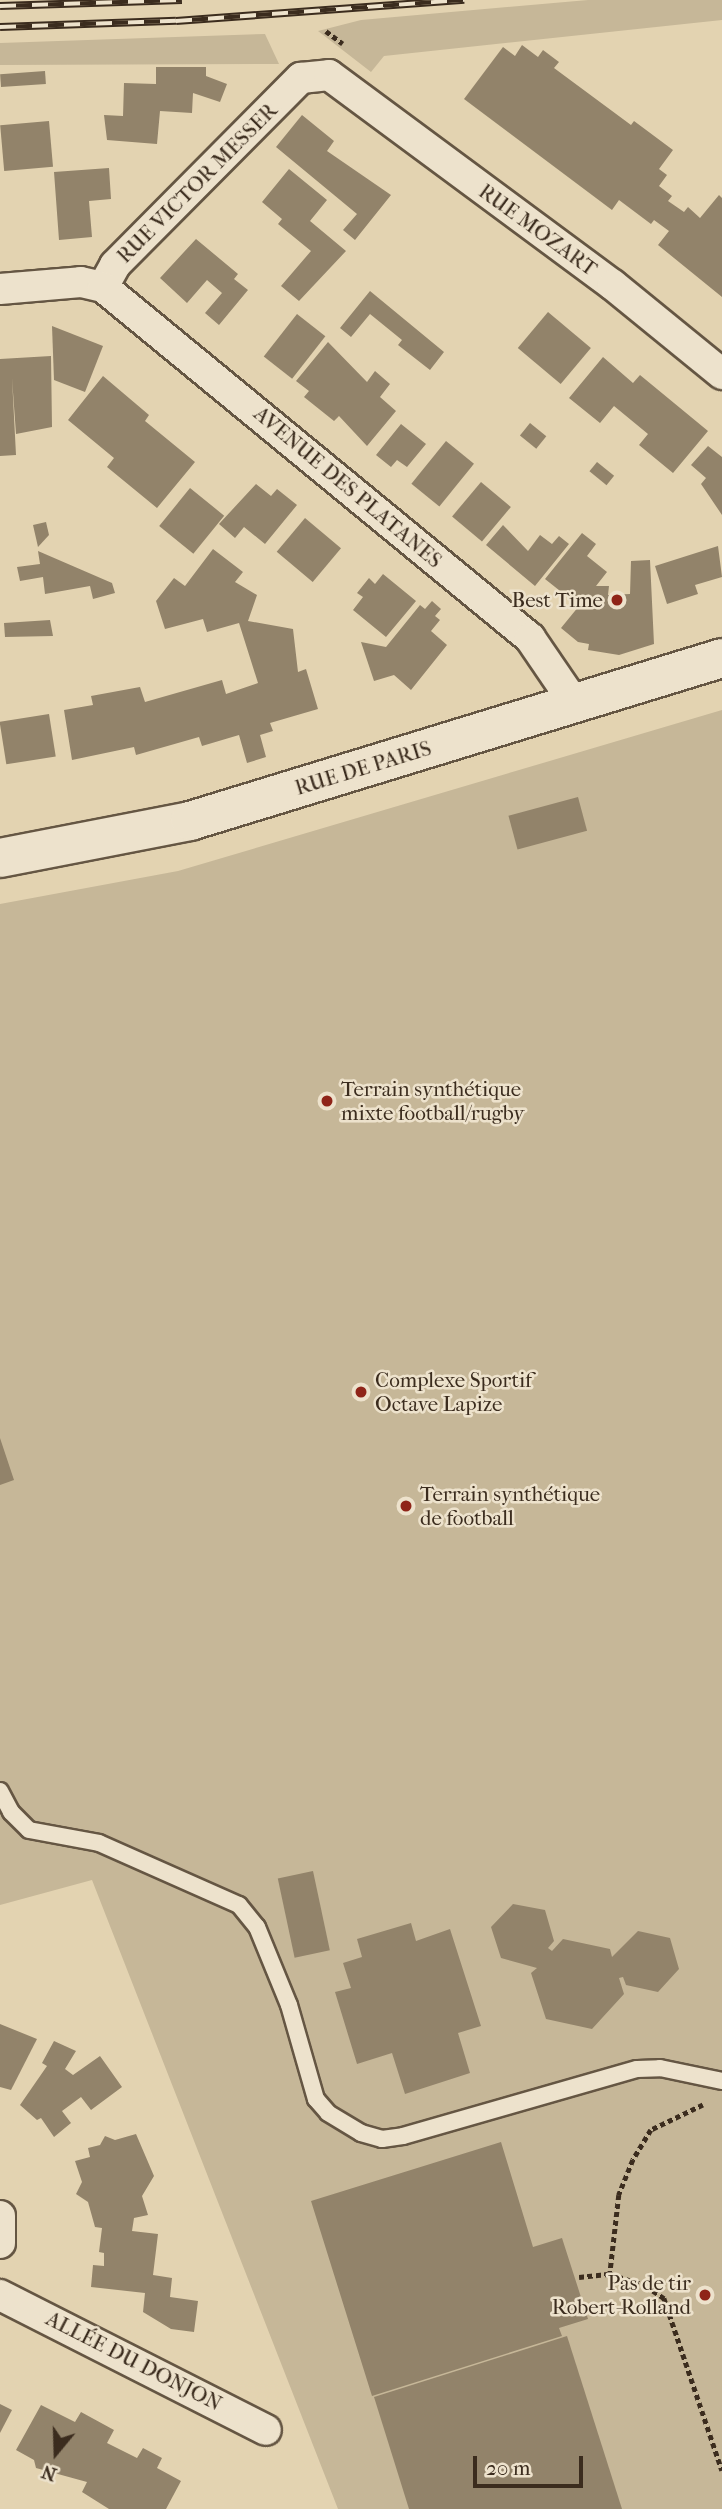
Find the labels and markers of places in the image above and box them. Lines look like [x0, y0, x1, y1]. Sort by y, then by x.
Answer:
place label: Best Time [511, 587, 603, 613]
marker: Best Time [609, 592, 625, 608]
place label: Terrain synthétique mixte football/rugby [341, 1076, 524, 1126]
marker: Terrain synthétique mixte football/rugby [319, 1093, 335, 1109]
place label: Complexe Sportif Octave Lapize [375, 1367, 532, 1417]
marker: Complexe Sportif Octave Lapize [353, 1384, 369, 1400]
place label: Terrain synthétique de football [420, 1481, 600, 1531]
marker: Terrain synthétique de football [398, 1498, 414, 1514]
place label: Pas de tir Robert-Rolland [552, 2270, 691, 2320]
marker: Pas de tir Robert-Rolland [697, 2287, 713, 2303]

